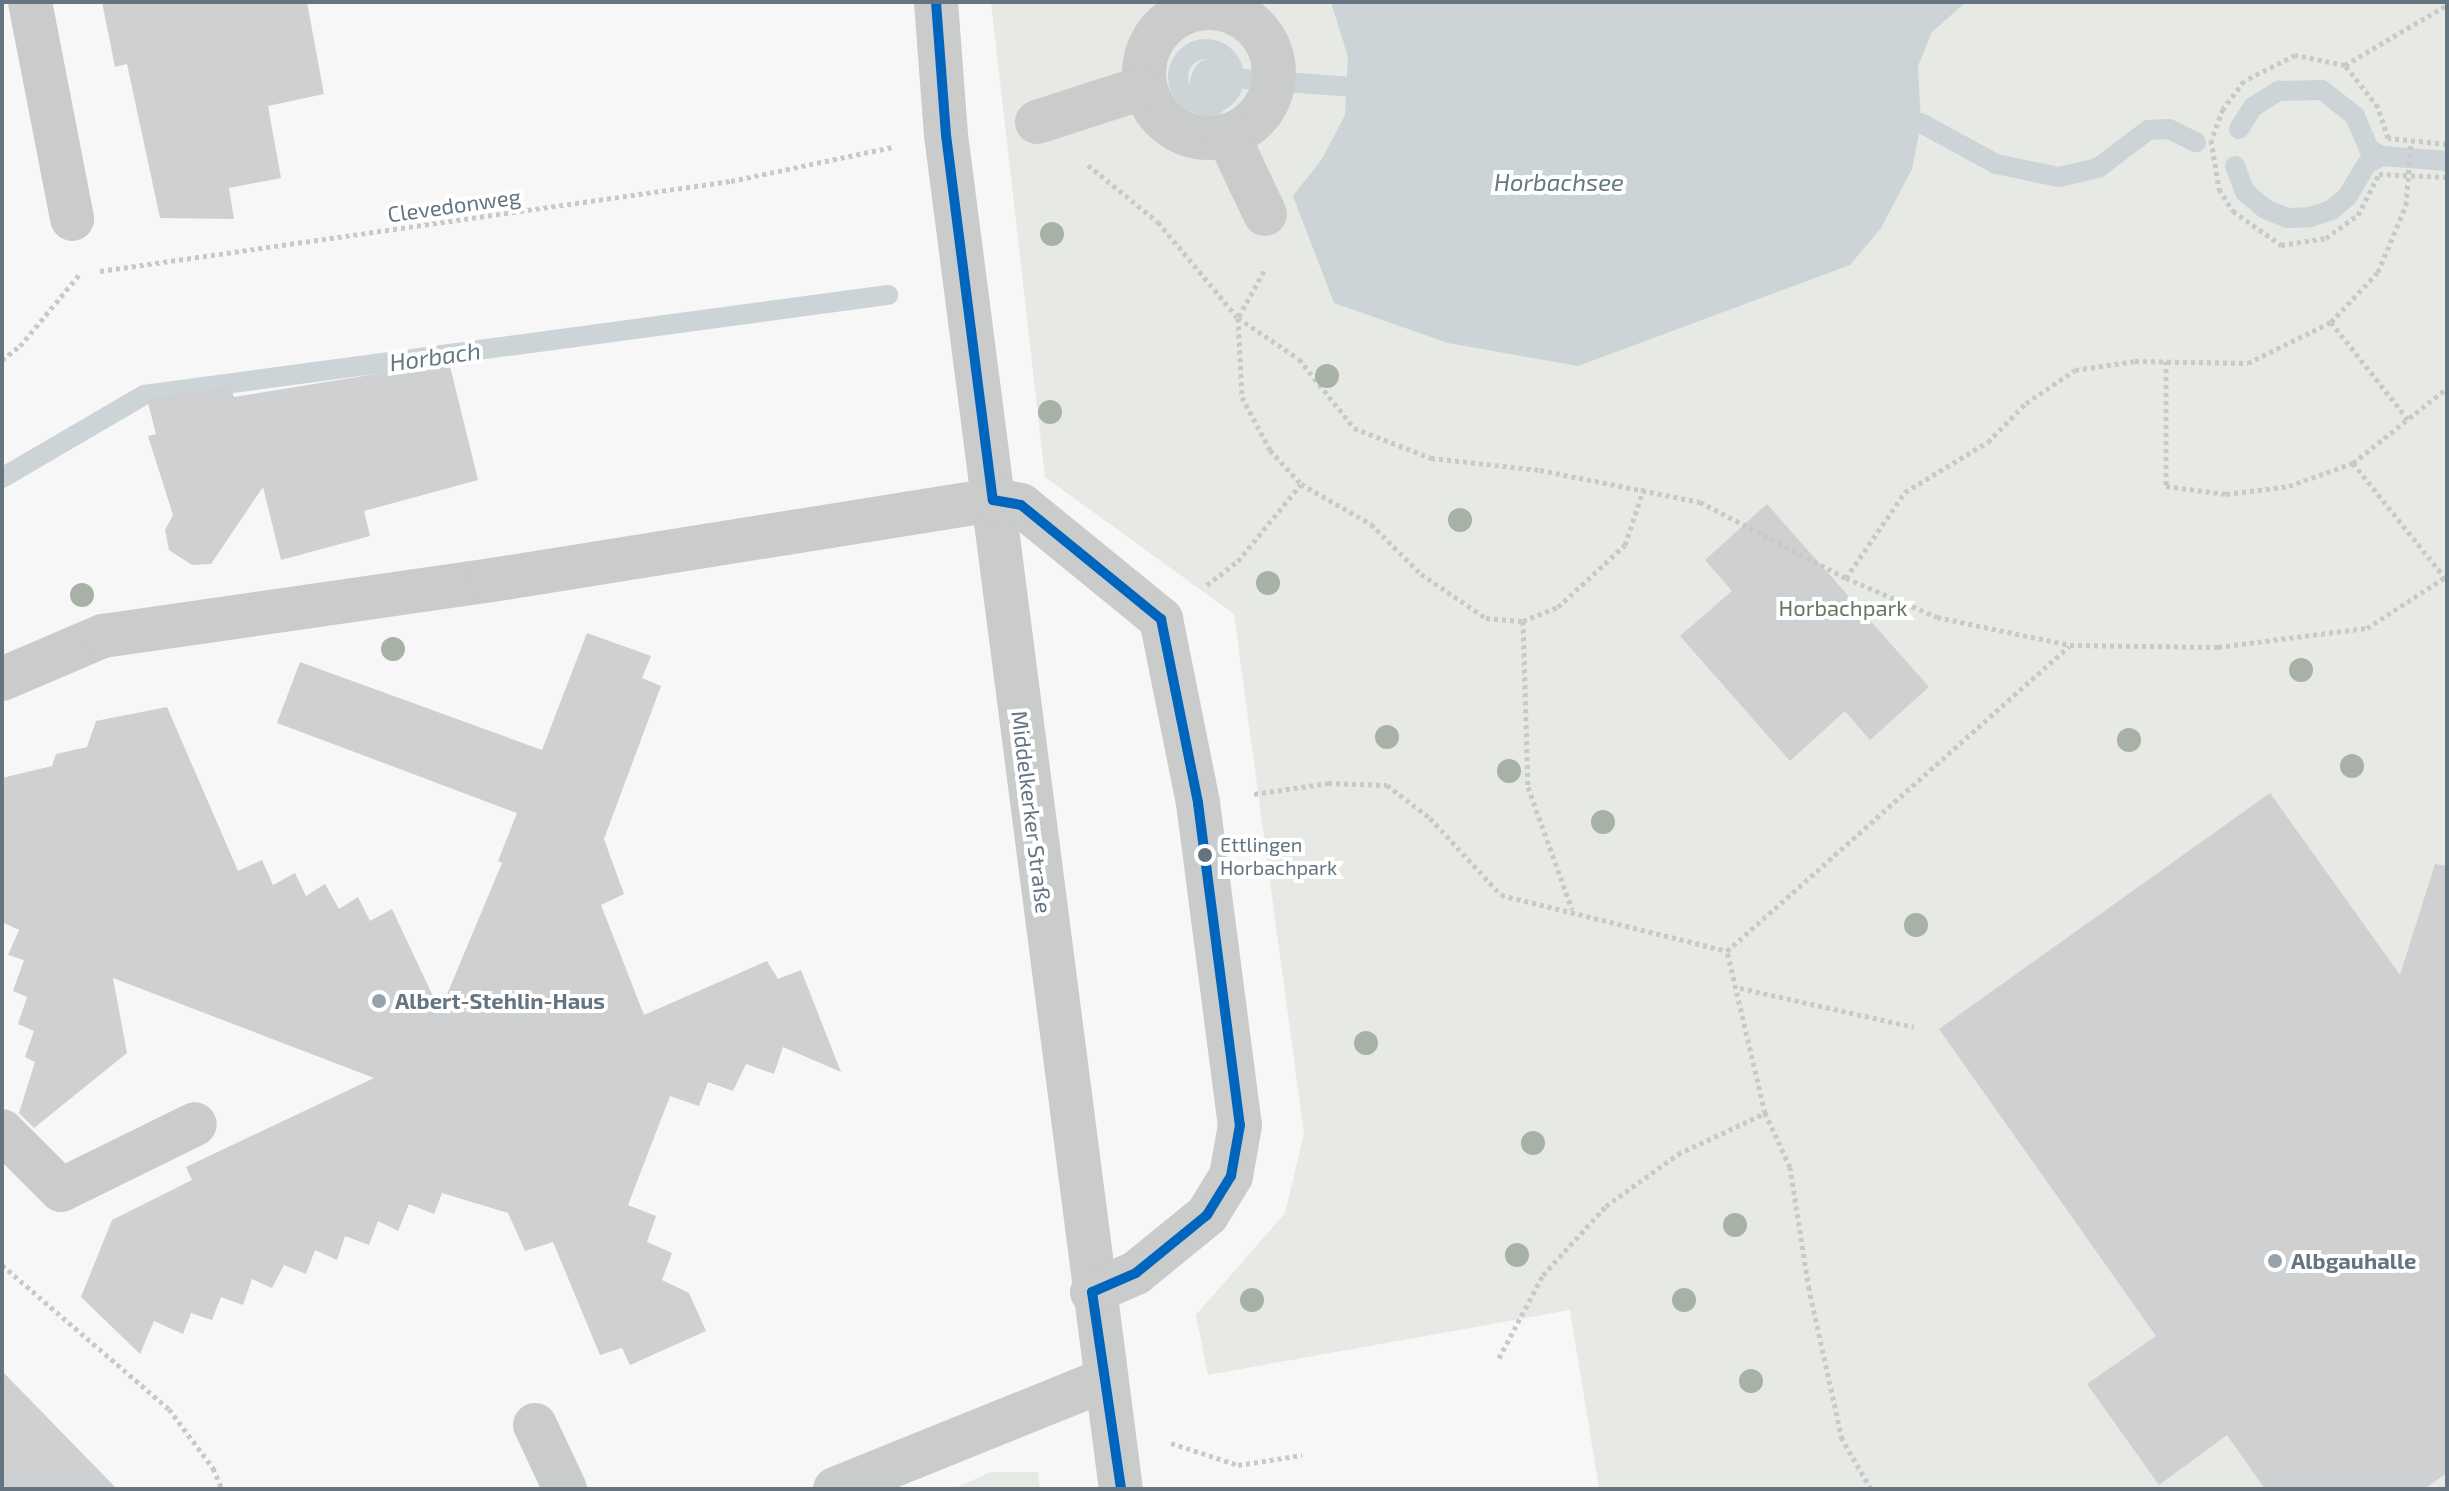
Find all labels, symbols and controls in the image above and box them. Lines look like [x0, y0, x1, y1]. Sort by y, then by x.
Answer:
water label: Horbachsee [1494, 168, 1624, 196]
street label: Clevedonweg [386, 183, 522, 227]
water label: Horbach [387, 335, 483, 377]
park label: Horbachpark [1778, 595, 1908, 621]
street label: Middelkerker Straße [1006, 709, 1058, 915]
place label: Ettlingen Horbachpark [1220, 832, 1337, 879]
marker: Ettlingen Horbachpark [1197, 847, 1213, 863]
place label: Albert-Stehlin-Haus [395, 988, 605, 1014]
marker: Albert-Stehlin-Haus [370, 992, 388, 1010]
place label: Albgauhalle [2291, 1248, 2417, 1274]
marker: Albgauhalle [2266, 1252, 2284, 1270]

